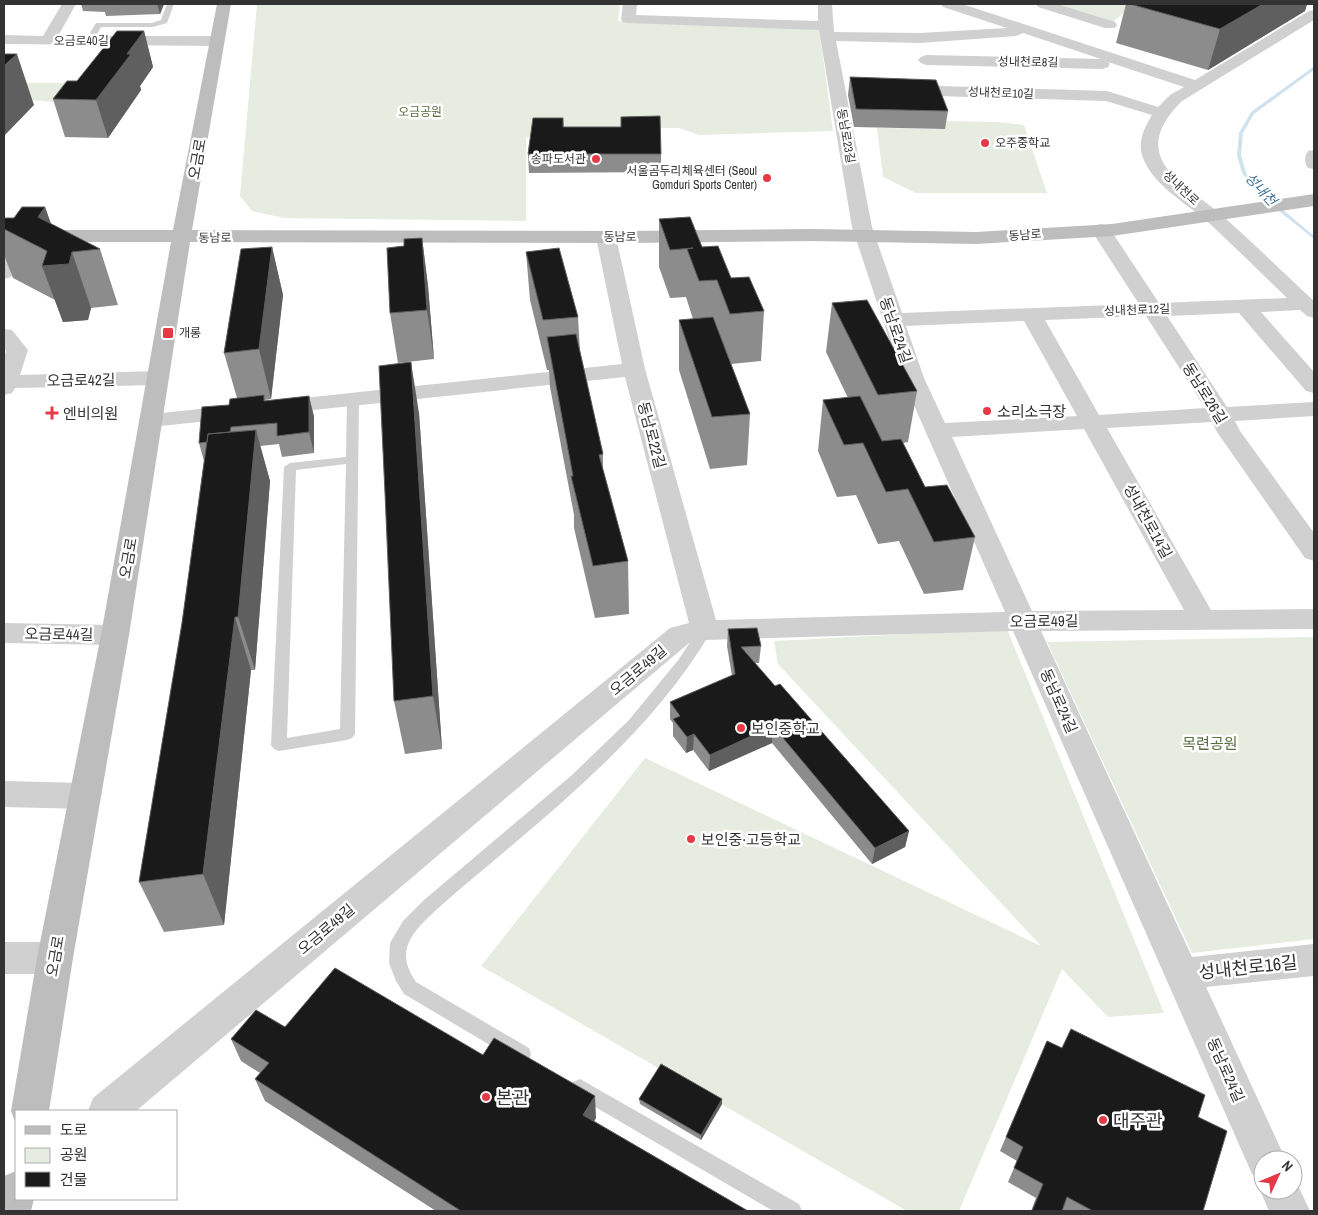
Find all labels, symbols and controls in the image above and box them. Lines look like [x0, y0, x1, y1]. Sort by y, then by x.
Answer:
street label: 오금로40길 [53, 33, 109, 49]
street label: 성내천로8길 [998, 53, 1058, 71]
street label: 성내천로10길 [968, 84, 1034, 102]
park label: 오금공원 [398, 104, 442, 120]
street label: 동남로23길 [833, 107, 859, 165]
place label: 오주중학교 [995, 135, 1050, 151]
street label: 오금로 [183, 137, 211, 181]
marker: 오주중학교 [979, 137, 991, 149]
place label: 송파도서관 [531, 151, 586, 167]
marker: 송파도서관 [590, 153, 602, 165]
place label: 서울곰두리체육센터 (Seoul Gomduri Sports Center) [626, 163, 757, 193]
street label: 성내천로 [1159, 167, 1203, 209]
water label: 성내천 [1241, 169, 1282, 210]
marker: 서울곰두리체육센터 (Seoul Gomduri Sports Center) [761, 172, 773, 184]
street label: 동남로 [1008, 226, 1042, 244]
street label: 동남로 [603, 229, 637, 245]
street label: 동남로 [198, 230, 232, 246]
street label: 동남로24길 [875, 294, 917, 366]
street label: 성내천로12길 [1104, 301, 1170, 319]
place label: 개롱 [179, 325, 201, 341]
marker: 개롱 [161, 326, 175, 340]
street label: 동남로26길 [1178, 358, 1232, 428]
street label: 오금로42길 [46, 369, 116, 391]
street label: 동남로22길 [633, 399, 671, 471]
place label: 소리소극장 [997, 401, 1066, 422]
place label: 엔비의원 [63, 403, 118, 424]
marker: 소리소극장 [981, 405, 993, 417]
marker: 엔비의원 [45, 406, 59, 420]
street label: 성내천로14길 [1119, 480, 1177, 562]
street label: 오금로 [114, 536, 142, 580]
street label: 오금로49길 [1009, 610, 1079, 632]
street label: 오금로44길 [24, 623, 94, 645]
street label: 오금로49길 [605, 640, 671, 700]
street label: 동남로24길 [1035, 665, 1083, 737]
place label: 보인중학교 [751, 718, 820, 739]
marker: 보인중학교 [735, 722, 747, 734]
park label: 목련공원 [1182, 733, 1238, 754]
place label: 보인중·고등학교 [701, 829, 801, 850]
marker: 보인중·고등학교 [685, 833, 697, 845]
street label: 오금로49길 [293, 899, 359, 959]
street label: 오금로 [41, 934, 69, 978]
street label: 성내천로16길 [1197, 949, 1299, 985]
street label: 동남로24길 [1202, 1034, 1250, 1106]
place label: 본관 [496, 1085, 530, 1110]
marker: 본관 [480, 1091, 492, 1103]
place label: 대주관 [1113, 1108, 1163, 1133]
legend [15, 1110, 178, 1200]
marker: 대주관 [1097, 1114, 1109, 1126]
text: 도로 [60, 1119, 88, 1140]
text: 공원 [60, 1144, 88, 1165]
north arrow [1253, 1150, 1303, 1200]
text: N [1278, 1157, 1297, 1175]
text: 건물 [60, 1169, 88, 1190]

